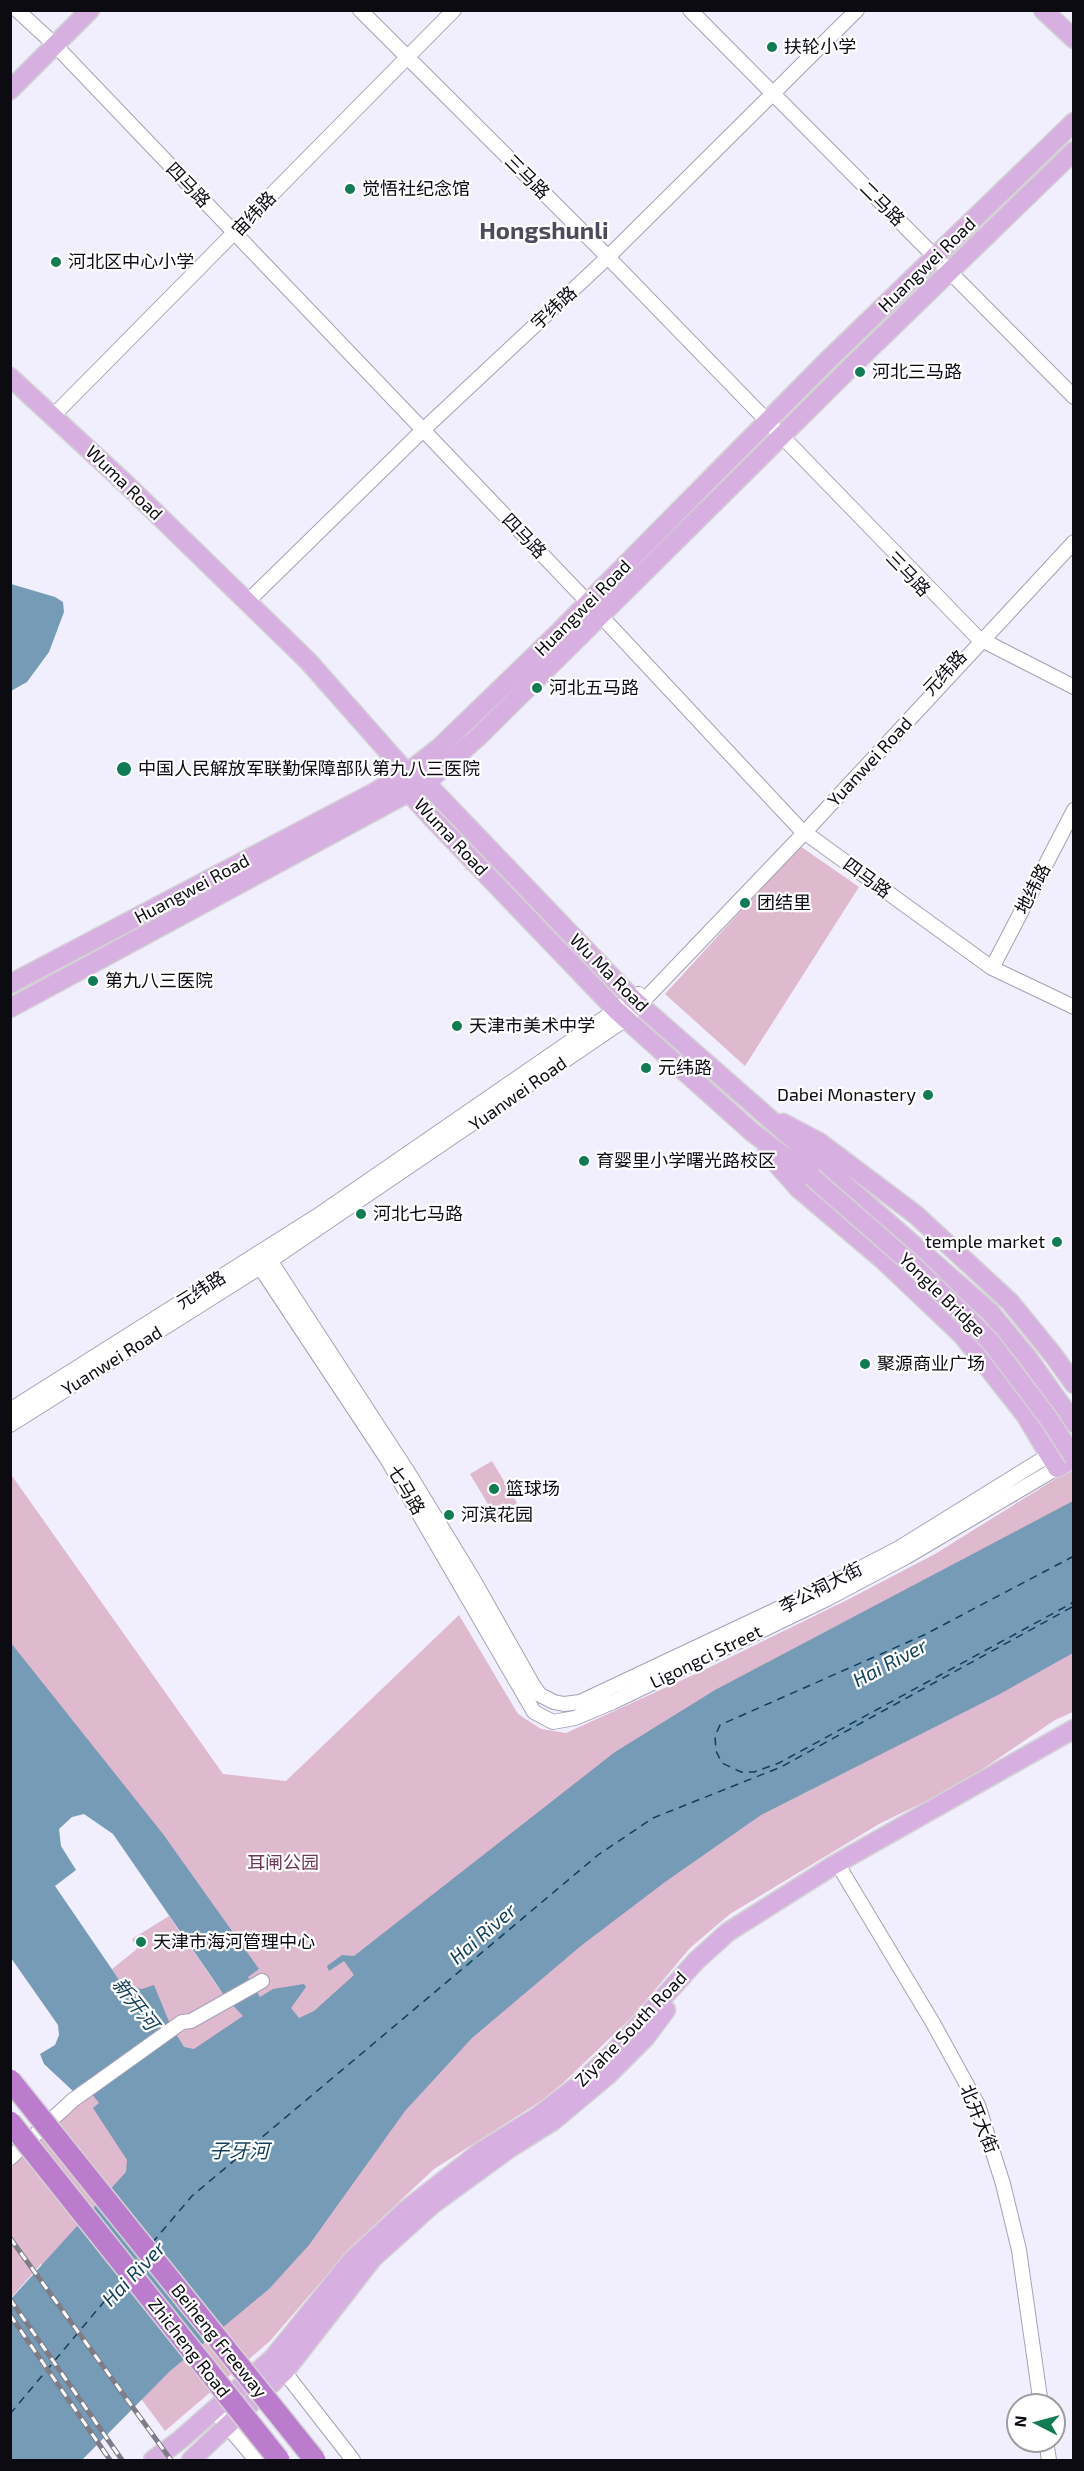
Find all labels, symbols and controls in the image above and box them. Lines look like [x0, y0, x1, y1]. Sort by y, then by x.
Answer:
place label: 扶轮小学 [784, 36, 856, 58]
marker: 扶轮小学 [765, 40, 779, 54]
street label: 三马路 [500, 150, 554, 204]
street label: 四马路 [161, 158, 215, 212]
street label: 二马路 [855, 177, 909, 231]
place label: 觉悟社纪念馆 [362, 178, 470, 200]
marker: 觉悟社纪念馆 [343, 182, 357, 196]
street label: 宙纬路 [227, 187, 281, 241]
street label: Huangwei Road [874, 213, 980, 317]
district label: Hongshunli [479, 217, 609, 245]
place label: 河北区中心小学 [68, 251, 194, 273]
marker: 河北区中心小学 [49, 255, 63, 269]
street label: 宇纬路 [527, 282, 581, 334]
place label: 河北三马路 [872, 361, 962, 383]
marker: 河北三马路 [853, 365, 867, 379]
street label: Wuma Road [81, 441, 167, 525]
street label: 四马路 [497, 509, 551, 563]
street label: 三马路 [881, 547, 935, 601]
street label: Huangwei Road [530, 555, 636, 661]
street label: 元纬路 [919, 646, 971, 700]
place label: 河北五马路 [549, 677, 639, 699]
marker: 河北五马路 [530, 681, 544, 695]
street label: Yuanwei Road [823, 713, 917, 811]
place label: 中国人民解放军联勤保障部队第九八三医院 [138, 758, 480, 780]
marker: 中国人民解放军联勤保障部队第九八三医院 [115, 760, 133, 778]
street label: Wuma Road [410, 794, 492, 880]
street label: Huangwei Road [131, 850, 253, 928]
street label: 四马路 [839, 853, 895, 903]
street label: 地纬路 [1011, 860, 1055, 918]
place label: 团结里 [757, 892, 811, 914]
marker: 团结里 [738, 896, 752, 910]
street label: Wu Ma Road [565, 929, 653, 1017]
place label: 第九八三医院 [105, 970, 213, 992]
marker: 第九八三医院 [86, 974, 100, 988]
place label: 天津市美术中学 [469, 1015, 595, 1037]
marker: 天津市美术中学 [450, 1019, 464, 1033]
street label: Yuanwei Road [465, 1052, 571, 1136]
place label: 元纬路 [658, 1057, 712, 1079]
marker: 元纬路 [639, 1061, 653, 1075]
place label: Dabei Monastery [777, 1084, 916, 1106]
marker: Dabei Monastery [921, 1088, 935, 1102]
place label: 育婴里小学曙光路校区 [596, 1150, 776, 1172]
marker: 育婴里小学曙光路校区 [577, 1154, 591, 1168]
place label: 河北七马路 [373, 1203, 463, 1225]
marker: 河北七马路 [354, 1207, 368, 1221]
place label: temple market [925, 1231, 1045, 1253]
marker: temple market [1050, 1235, 1064, 1249]
street label: Yongle Bridge [894, 1248, 990, 1342]
street label: 元纬路 [172, 1267, 230, 1313]
street label: Yuanwei Road [58, 1322, 166, 1400]
place label: 聚源商业广场 [877, 1353, 985, 1375]
marker: 聚源商业广场 [858, 1357, 872, 1371]
street label: 七马路 [383, 1461, 429, 1519]
place label: 篮球场 [506, 1478, 560, 1500]
marker: 篮球场 [487, 1482, 501, 1496]
place label: 河滨花园 [461, 1504, 533, 1526]
marker: 河滨花园 [442, 1508, 456, 1522]
street label: 李公祠大街 [776, 1558, 866, 1618]
street label: Ligongci Street [647, 1621, 765, 1693]
water label: Hai River [849, 1633, 931, 1693]
park label: 耳闸公园 [247, 1852, 319, 1874]
water label: Hai River [445, 1898, 521, 1970]
place label: 天津市海河管理中心 [153, 1931, 315, 1953]
marker: 天津市海河管理中心 [134, 1935, 148, 1949]
street label: Ziyahe South Road [571, 1967, 691, 2091]
water label: 新开河 [107, 1973, 163, 2035]
street label: 北开大街 [956, 2082, 1002, 2156]
water label: 子牙河 [209, 2139, 269, 2163]
water label: Hai River [97, 2237, 171, 2311]
street label: Beiheng Freeway [167, 2280, 271, 2402]
street label: Zhicheng Road [144, 2294, 234, 2402]
north arrow [1006, 2393, 1066, 2453]
text: N [1010, 2415, 1030, 2428]

